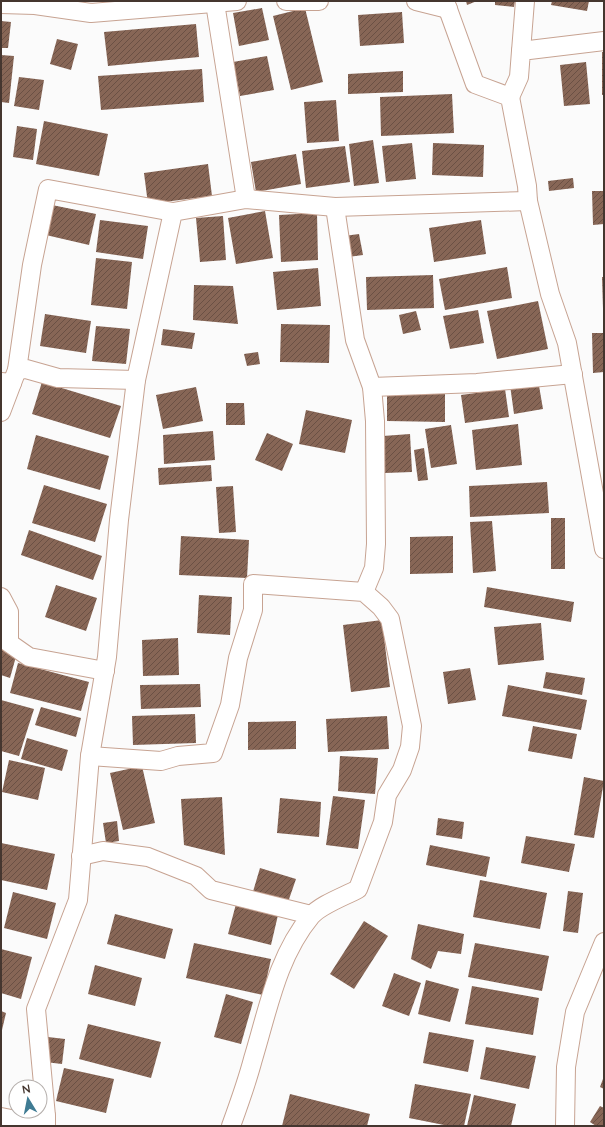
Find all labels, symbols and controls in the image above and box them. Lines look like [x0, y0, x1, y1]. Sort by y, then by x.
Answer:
north arrow [8, 1079, 48, 1119]
text: N [21, 1082, 31, 1096]

